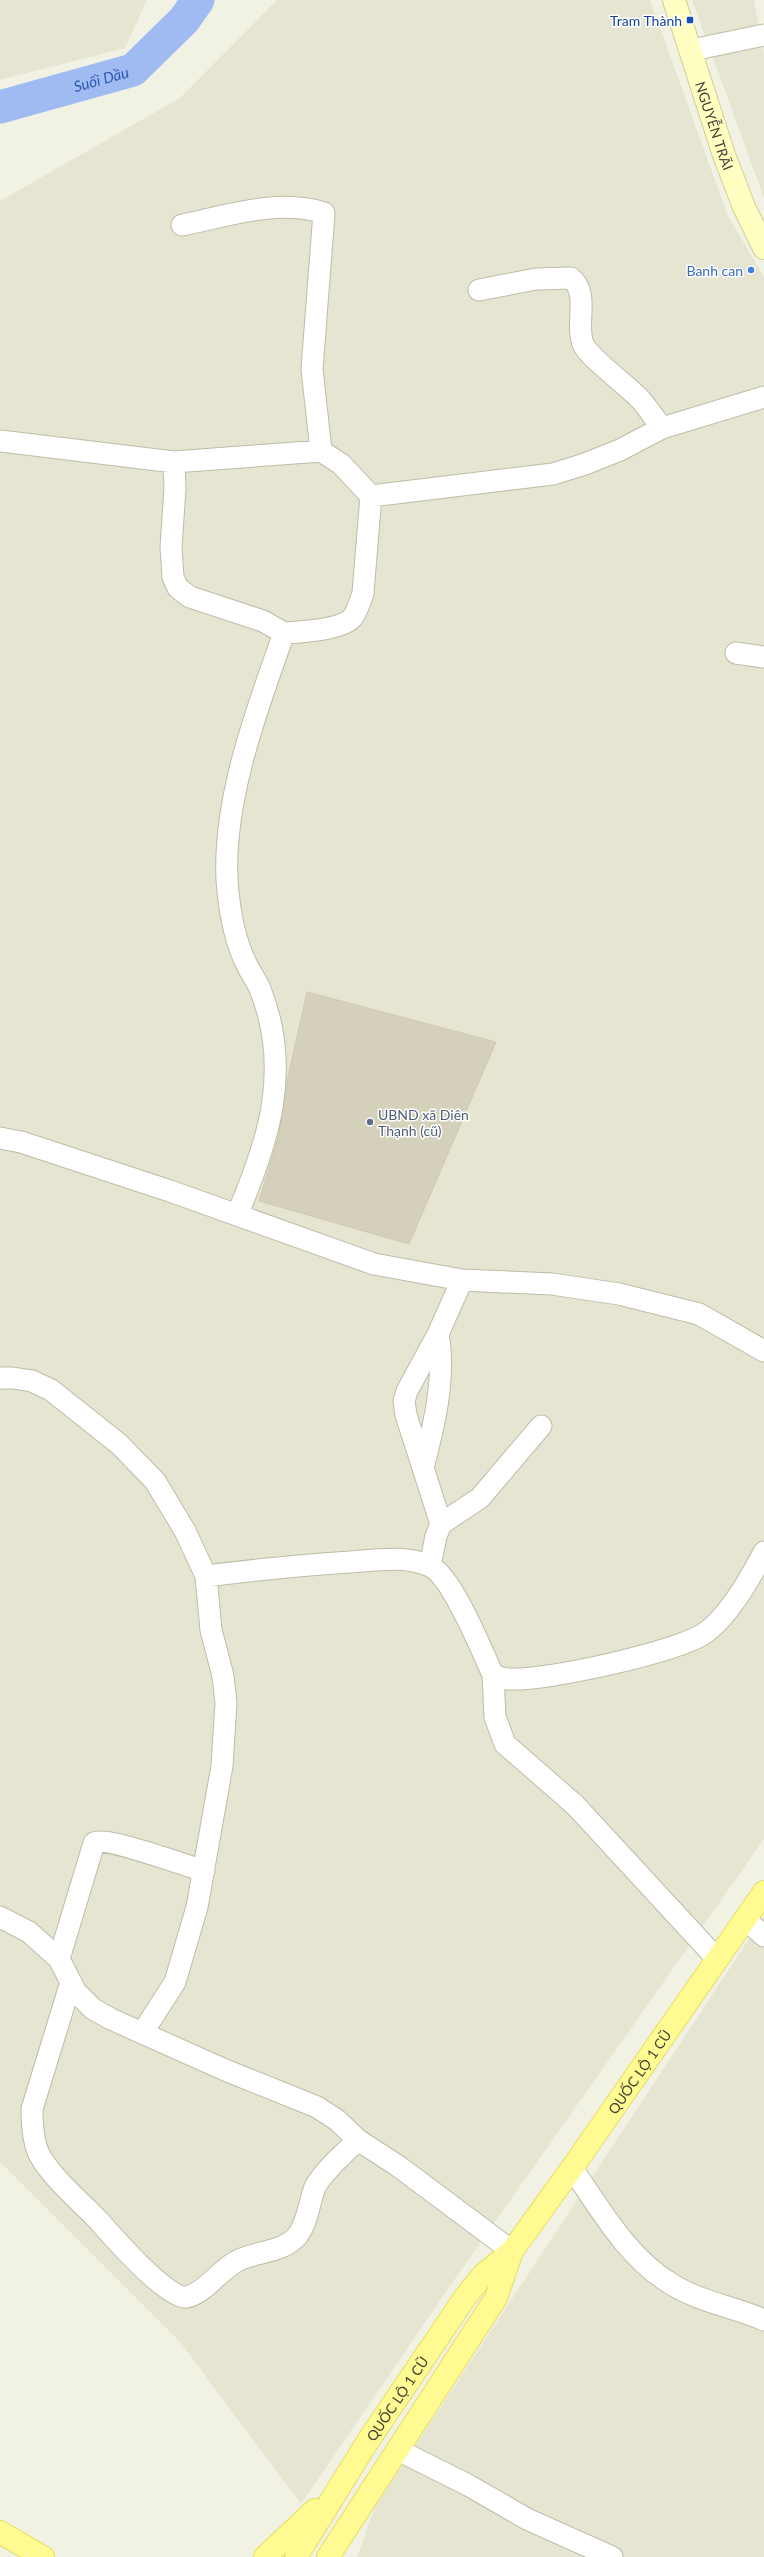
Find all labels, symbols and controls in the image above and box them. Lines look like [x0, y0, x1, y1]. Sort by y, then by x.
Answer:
place label: Tram Thành [610, 12, 682, 29]
marker: Tram Thành [685, 15, 695, 25]
water label: Suối Dầu [72, 63, 131, 95]
street label: NGUYỄN TRÃI [692, 79, 737, 172]
place label: Banh can [686, 262, 743, 279]
marker: Banh can [746, 265, 756, 275]
place label: UBND xã Diên Thạnh (cũ) [378, 1106, 469, 1139]
marker: UBND xã Diên Thạnh (cũ) [365, 1117, 375, 1127]
street label: QUỐC LỘ 1 CŨ [604, 2026, 674, 2117]
street label: QUỐC LỘ 1 CŨ [362, 2353, 431, 2444]

